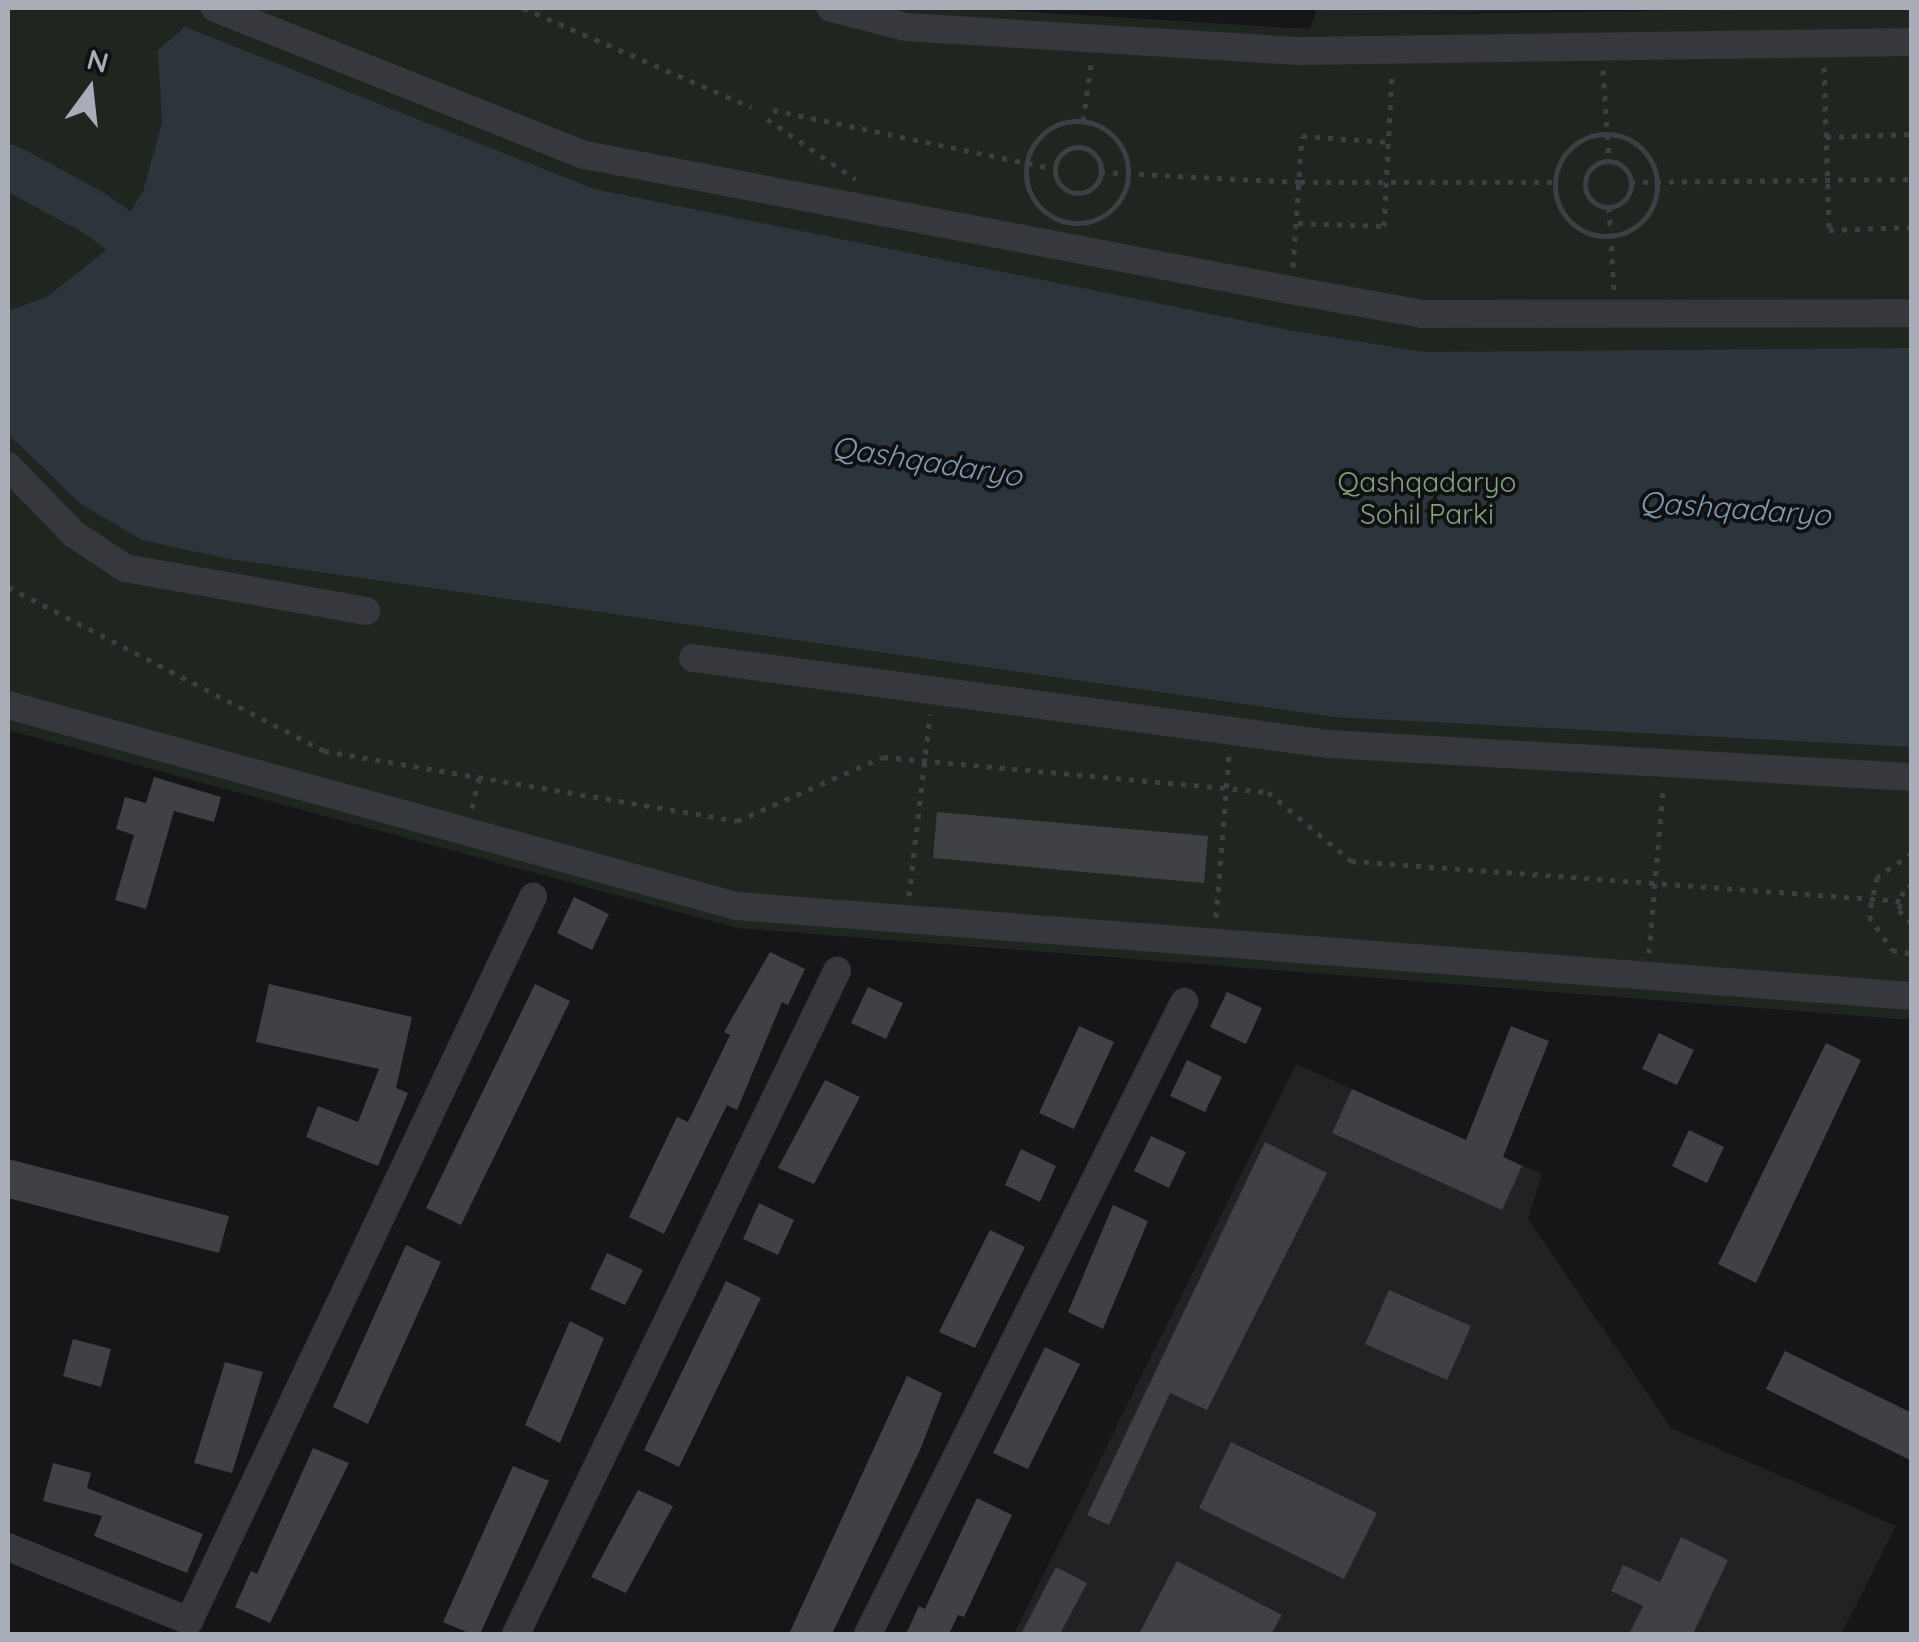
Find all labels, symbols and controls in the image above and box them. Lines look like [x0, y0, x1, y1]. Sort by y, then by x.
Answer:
north arrow [40, 40, 140, 140]
text: N [83, 41, 112, 80]
water label: Qashqadaryo [829, 428, 1025, 494]
park label: Qashqadaryo Sohil Parki [1337, 465, 1517, 531]
water label: Qashqadaryo [1638, 483, 1832, 533]

